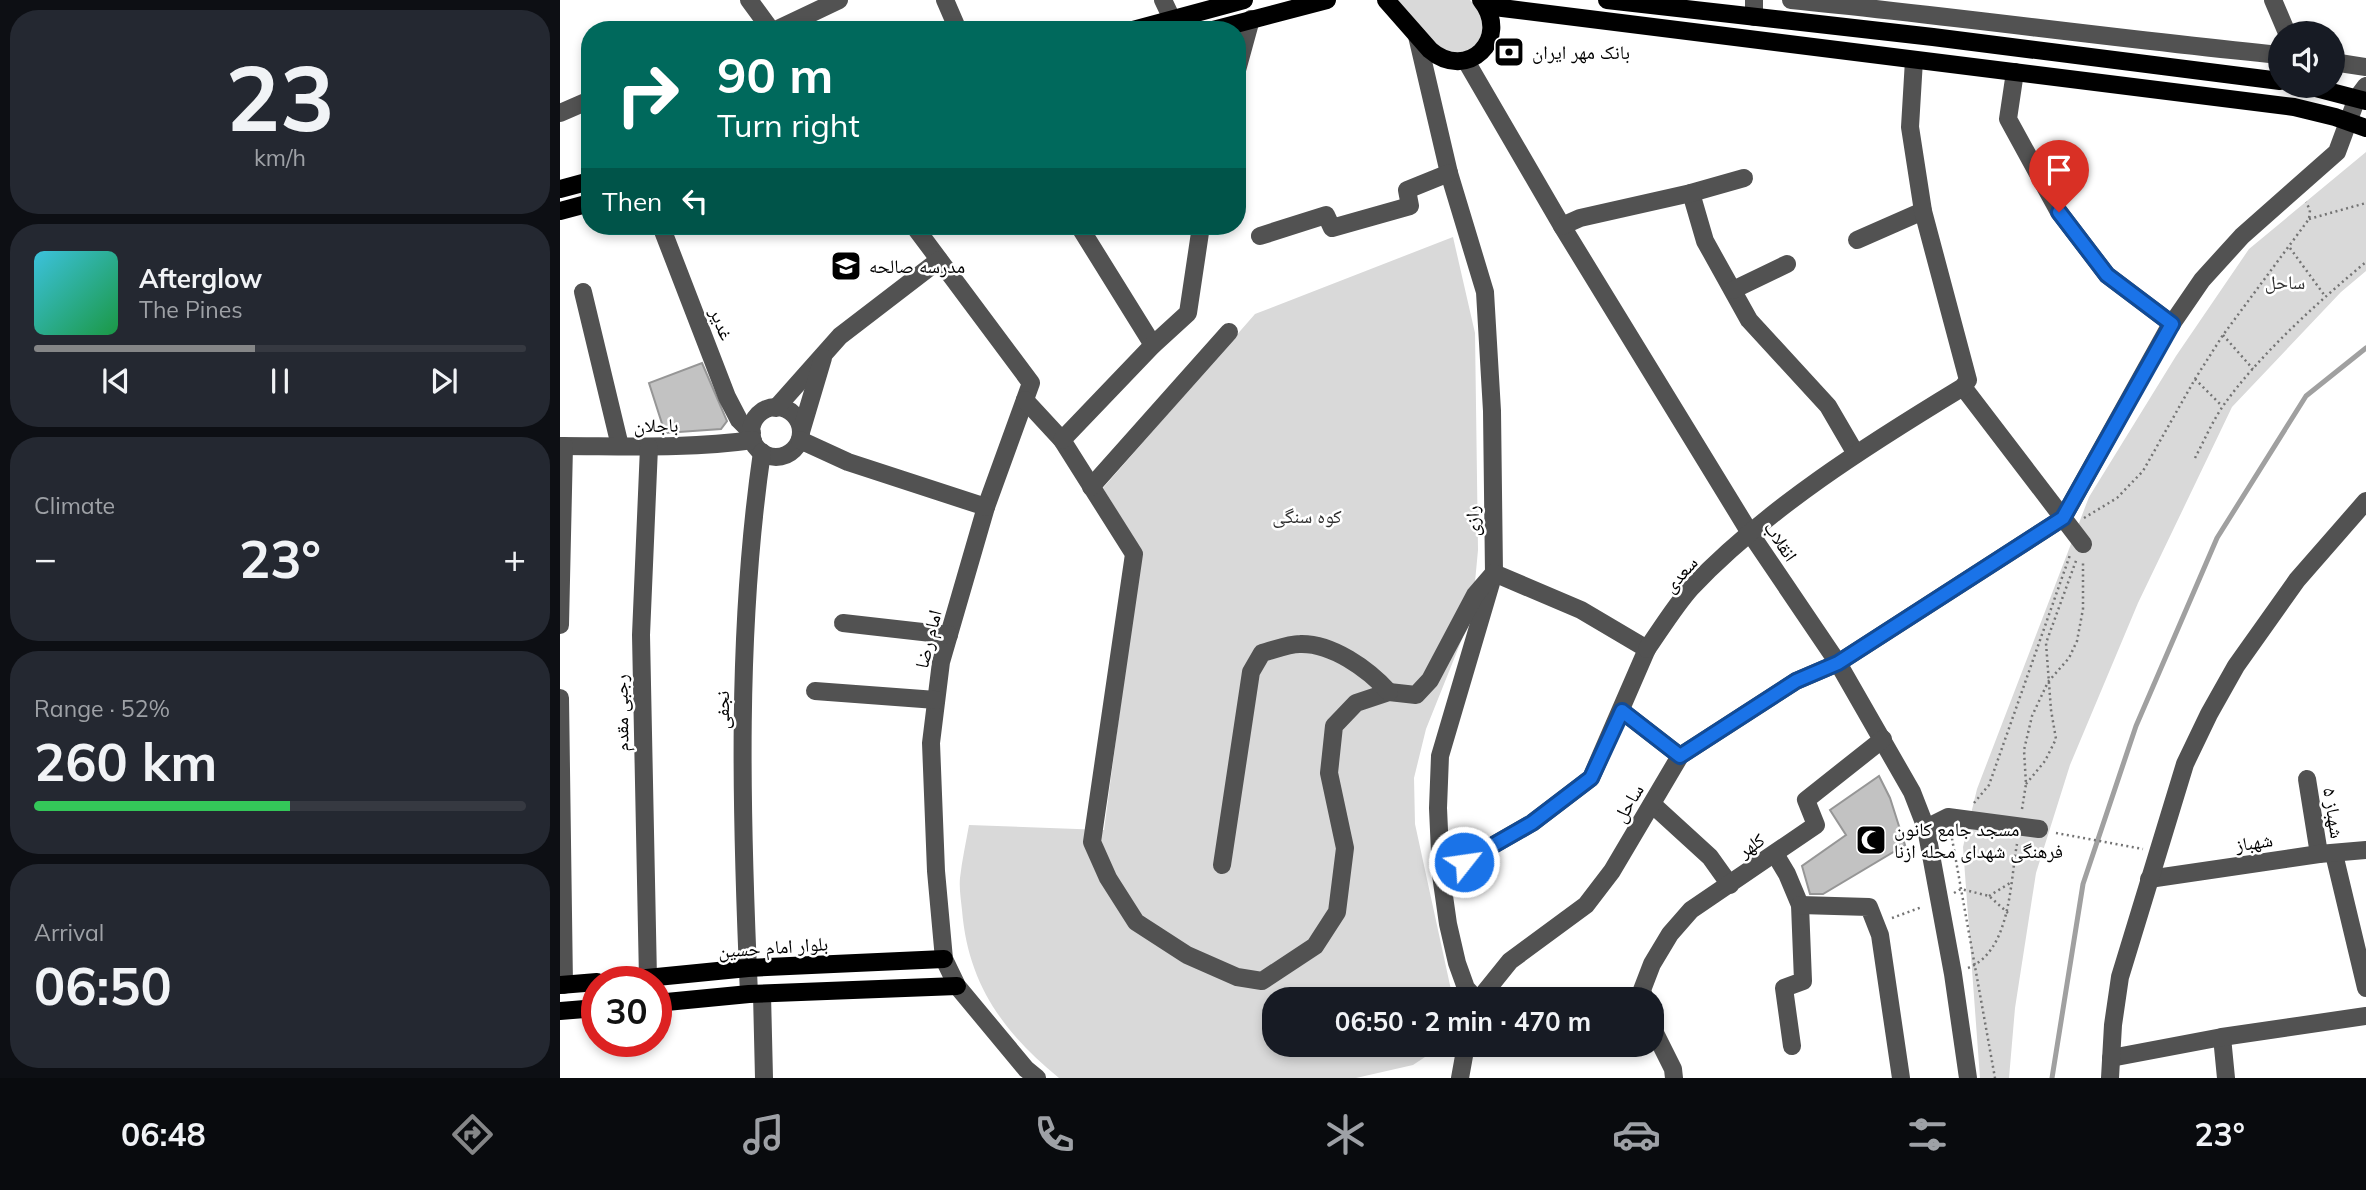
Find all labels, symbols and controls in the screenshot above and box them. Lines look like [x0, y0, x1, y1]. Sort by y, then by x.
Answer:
map controls [2268, 21, 2345, 98]
button: sound [2268, 21, 2345, 98]
bank icon: بانک مهر ایران [1492, 35, 1526, 69]
text: 23 [225, 40, 335, 154]
place label: بانک مهر ایران [1532, 40, 1630, 64]
text: 90 m [717, 44, 833, 105]
icon: right [602, 49, 693, 140]
text: Turn right [717, 105, 860, 145]
pin [2029, 140, 2089, 212]
text: km/h [254, 143, 306, 172]
icon: arrive [2040, 151, 2078, 189]
icon: left [676, 182, 714, 220]
text: Then [602, 185, 662, 218]
school or university icon: مدرسه صالحه [829, 249, 863, 283]
place label: مدرسه صالحه [869, 254, 965, 278]
text: Afterglow [139, 262, 262, 295]
park label: ساحل [2265, 270, 2305, 294]
text: The Pines [139, 295, 243, 324]
street label: غدیر [705, 303, 739, 344]
icon: previous [97, 362, 135, 400]
icon: pause [261, 362, 299, 400]
icon: next [425, 362, 463, 400]
street label: باجلان [633, 413, 679, 437]
text: Climate [34, 491, 115, 520]
park label: کوه سنگی [1272, 504, 1342, 528]
street label: رازی [1460, 505, 1484, 537]
street label: انقلاب [1759, 516, 1803, 566]
text: 23° [239, 526, 321, 591]
text: − [34, 534, 57, 582]
text: + [503, 534, 526, 582]
street label: سعدی [1657, 551, 1703, 597]
street label: امام رضا [909, 607, 949, 671]
street label: رجبی مقدم [608, 674, 636, 752]
street label: نجفی [710, 691, 734, 729]
text: Range · 52% [34, 694, 170, 723]
text: 260 km [34, 729, 217, 794]
street label: ساحل [1607, 779, 1649, 827]
street label: شهباز ۵ [2318, 786, 2350, 840]
place label: مسجد جامع کانون فرهنگی شهدای محله ازنا [1894, 817, 2063, 863]
mosque icon: مسجد جامع کانون فرهنگی شهدای محله ازنا [1854, 823, 1888, 857]
position arrow [1427, 825, 1501, 899]
street label: کلهر [1732, 827, 1769, 863]
street label: شهباز [2233, 827, 2274, 857]
text: Arrival [34, 918, 104, 947]
street label: بلوار امام حسین [717, 931, 829, 965]
text: 06:50 [34, 953, 172, 1018]
speed limit sign: 30 [581, 966, 672, 1057]
text: 06:50 · 2 min · 470 m [1335, 1005, 1591, 1038]
icon: directions [448, 1110, 497, 1159]
icon: music [739, 1110, 788, 1159]
icon: phone [1030, 1110, 1079, 1159]
icon: climate [1321, 1110, 1370, 1159]
icon: car [1612, 1110, 1661, 1159]
icon: filters [1903, 1110, 1952, 1159]
text: 06:48 [121, 1114, 206, 1154]
text: 23° [2194, 1114, 2245, 1154]

